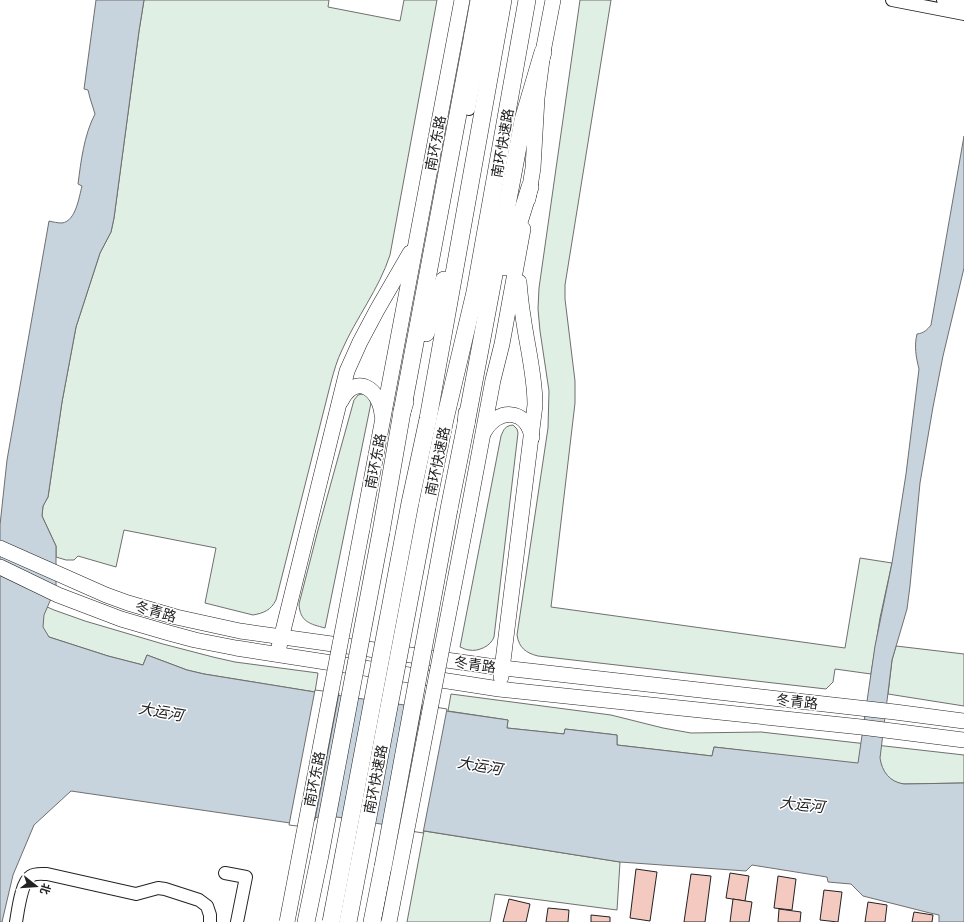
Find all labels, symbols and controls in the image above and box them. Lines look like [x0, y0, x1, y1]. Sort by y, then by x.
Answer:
street label: 南环快速路 [488, 107, 516, 179]
street label: 南环东路 [421, 114, 449, 172]
street label: 南环快速路 [421, 425, 453, 497]
street label: 南环东路 [361, 432, 389, 490]
street label: 冬青路 [133, 597, 179, 625]
street label: 冬青路 [453, 653, 497, 675]
street label: 冬青路 [775, 690, 819, 712]
water label: 大运河 [137, 698, 188, 724]
street label: 南环快速路 [360, 743, 390, 815]
street label: 南环东路 [300, 750, 328, 808]
water label: 大运河 [456, 752, 507, 778]
water label: 大运河 [779, 793, 828, 816]
north arrow [16, 866, 56, 906]
text: 北 [38, 882, 54, 896]

